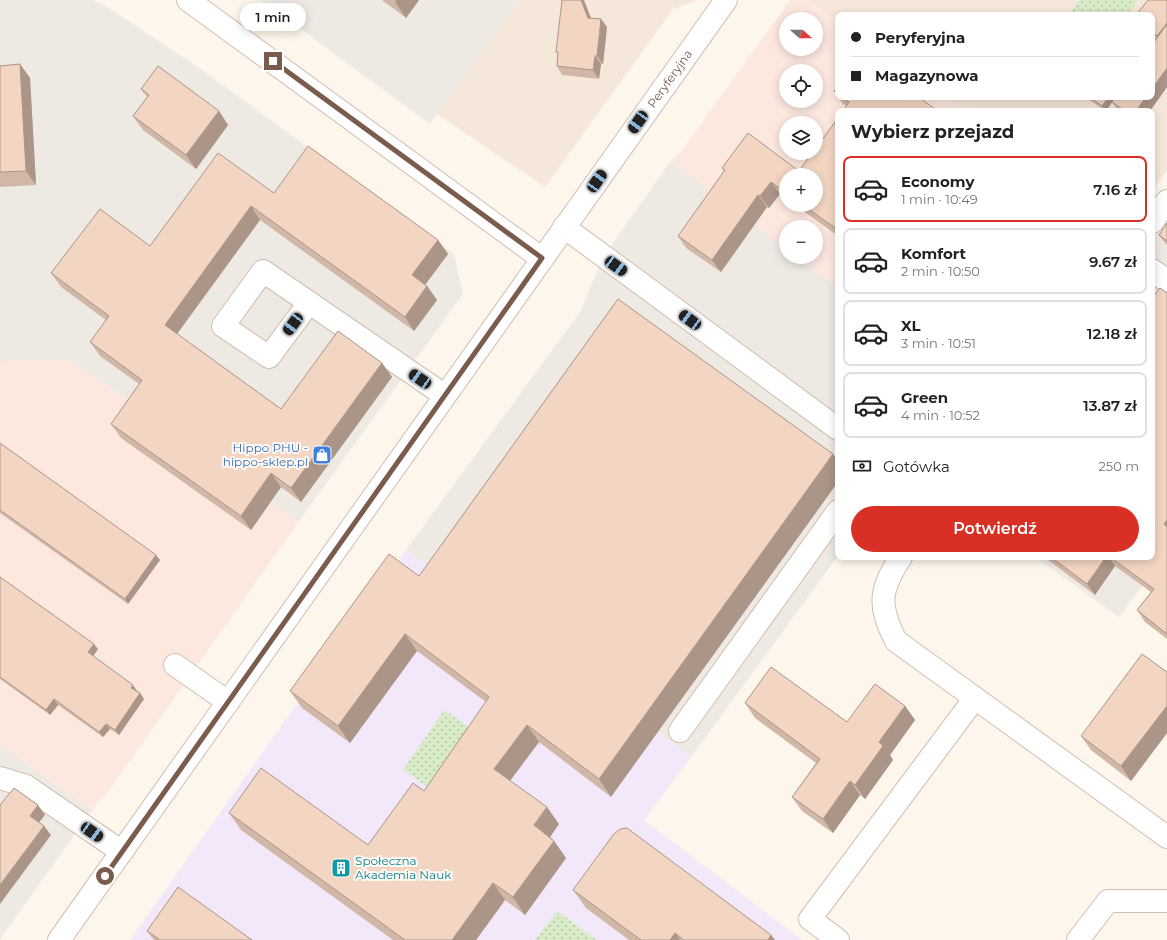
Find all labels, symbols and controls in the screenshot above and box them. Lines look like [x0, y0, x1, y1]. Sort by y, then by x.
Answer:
callout: 1 min [240, 3, 306, 31]
text: 1 min [256, 9, 290, 25]
north arrow [779, 12, 823, 56]
map controls [779, 12, 823, 264]
text: Peryferyjna [875, 28, 965, 47]
street label: Peryferyjna [644, 47, 695, 110]
route end [264, 52, 282, 70]
button: locate [779, 64, 823, 108]
text: Magazynowa [875, 66, 978, 85]
car [626, 109, 650, 135]
button: layers [779, 116, 823, 160]
text: Wybierz przejazd [851, 121, 1014, 143]
car [585, 168, 609, 194]
button: + [779, 168, 823, 212]
icon: car [853, 171, 889, 207]
text: Economy [901, 172, 974, 191]
text: 7.16 zł [1093, 180, 1137, 199]
text: 1 min · 10:49 [901, 191, 978, 207]
button: − [779, 220, 823, 264]
icon: car [853, 243, 889, 279]
text: Komfort [901, 244, 966, 263]
text: 9.67 zł [1089, 252, 1137, 271]
car [603, 254, 629, 278]
text: 2 min · 10:50 [901, 263, 980, 279]
car [677, 308, 703, 332]
car [281, 311, 305, 337]
icon: car [853, 315, 889, 351]
text: XL [901, 316, 920, 335]
text: 12.18 zł [1087, 324, 1137, 343]
text: 3 min · 10:51 [901, 335, 976, 351]
car [407, 367, 433, 391]
icon: car [853, 387, 889, 423]
text: Green [901, 388, 948, 407]
text: 13.87 zł [1083, 396, 1137, 415]
text: 4 min · 10:52 [901, 407, 980, 423]
place label: Hippo PHU - hippo-sklep.pl [223, 440, 308, 469]
shop icon: Hippo PHU - hippo-sklep.pl [311, 444, 333, 466]
icon: cash [851, 455, 873, 477]
text: Gotówka [883, 457, 950, 476]
text: 250 m [1098, 458, 1139, 474]
button: Potwierdź [851, 506, 1139, 552]
car [79, 820, 105, 844]
place label: Społeczna Akademia Nauk [355, 853, 452, 882]
building icon: Społeczna Akademia Nauk [330, 857, 352, 879]
route start [96, 867, 114, 885]

